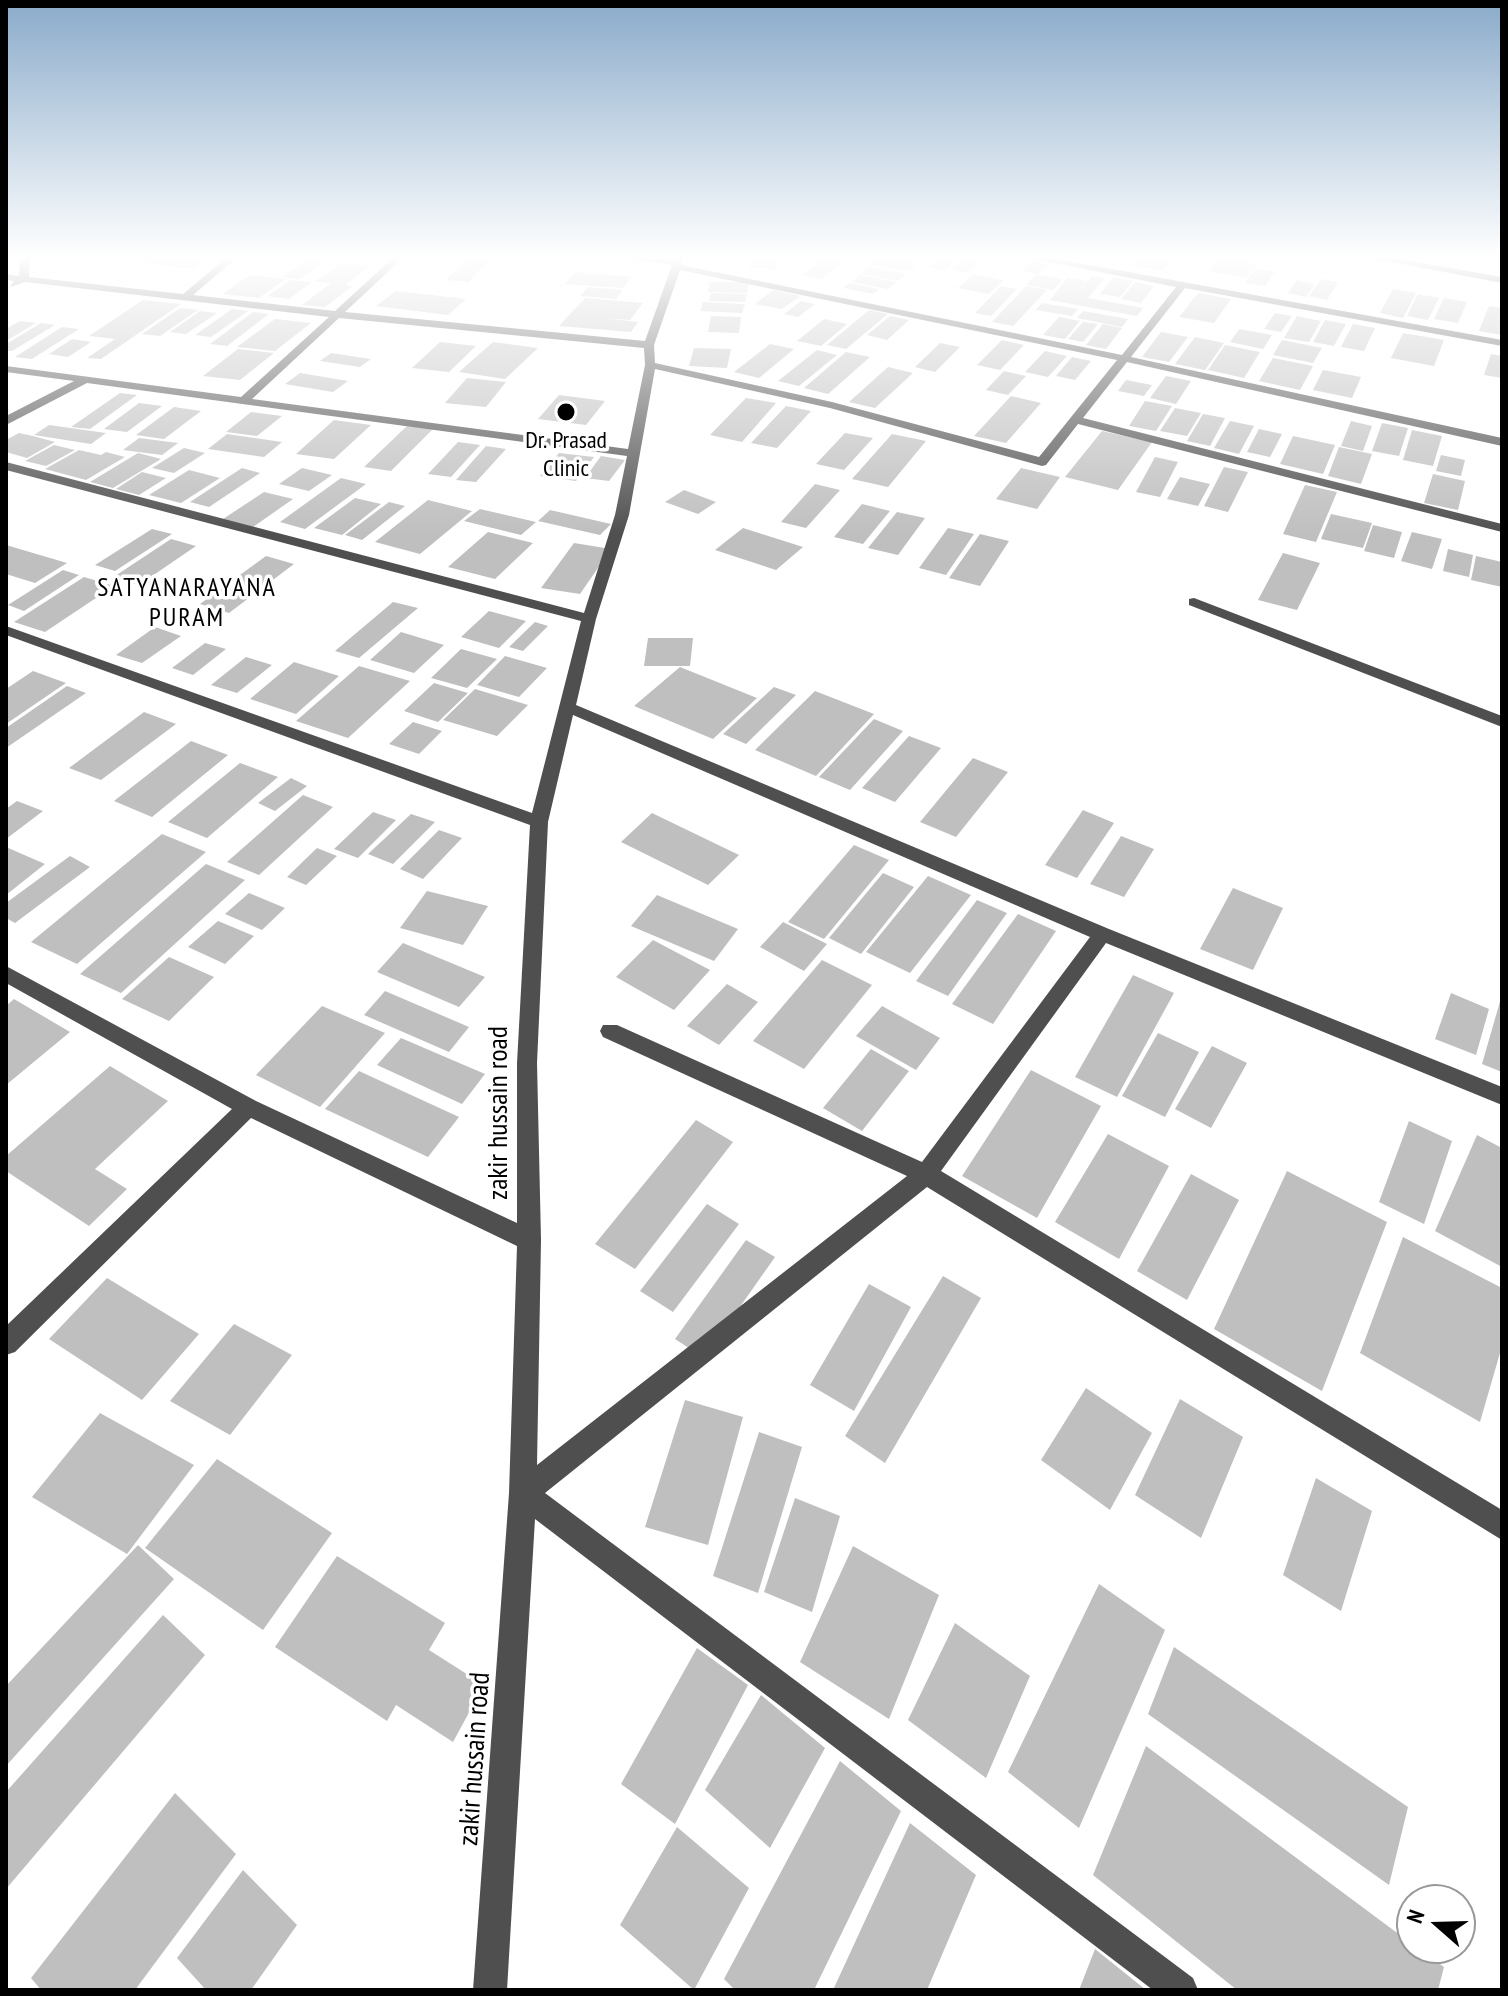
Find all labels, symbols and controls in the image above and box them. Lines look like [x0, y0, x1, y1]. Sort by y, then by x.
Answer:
marker: Dr. Prasad Clinic [555, 401, 577, 423]
place label: Dr. Prasad Clinic [525, 427, 607, 483]
district label: SATYANARAYANA PURAM [97, 573, 277, 634]
street label: zakir hussain road [482, 1026, 516, 1200]
street label: zakir hussain road [452, 1671, 498, 1847]
north arrow [1396, 1884, 1476, 1964]
text: N [1400, 1906, 1431, 1927]

